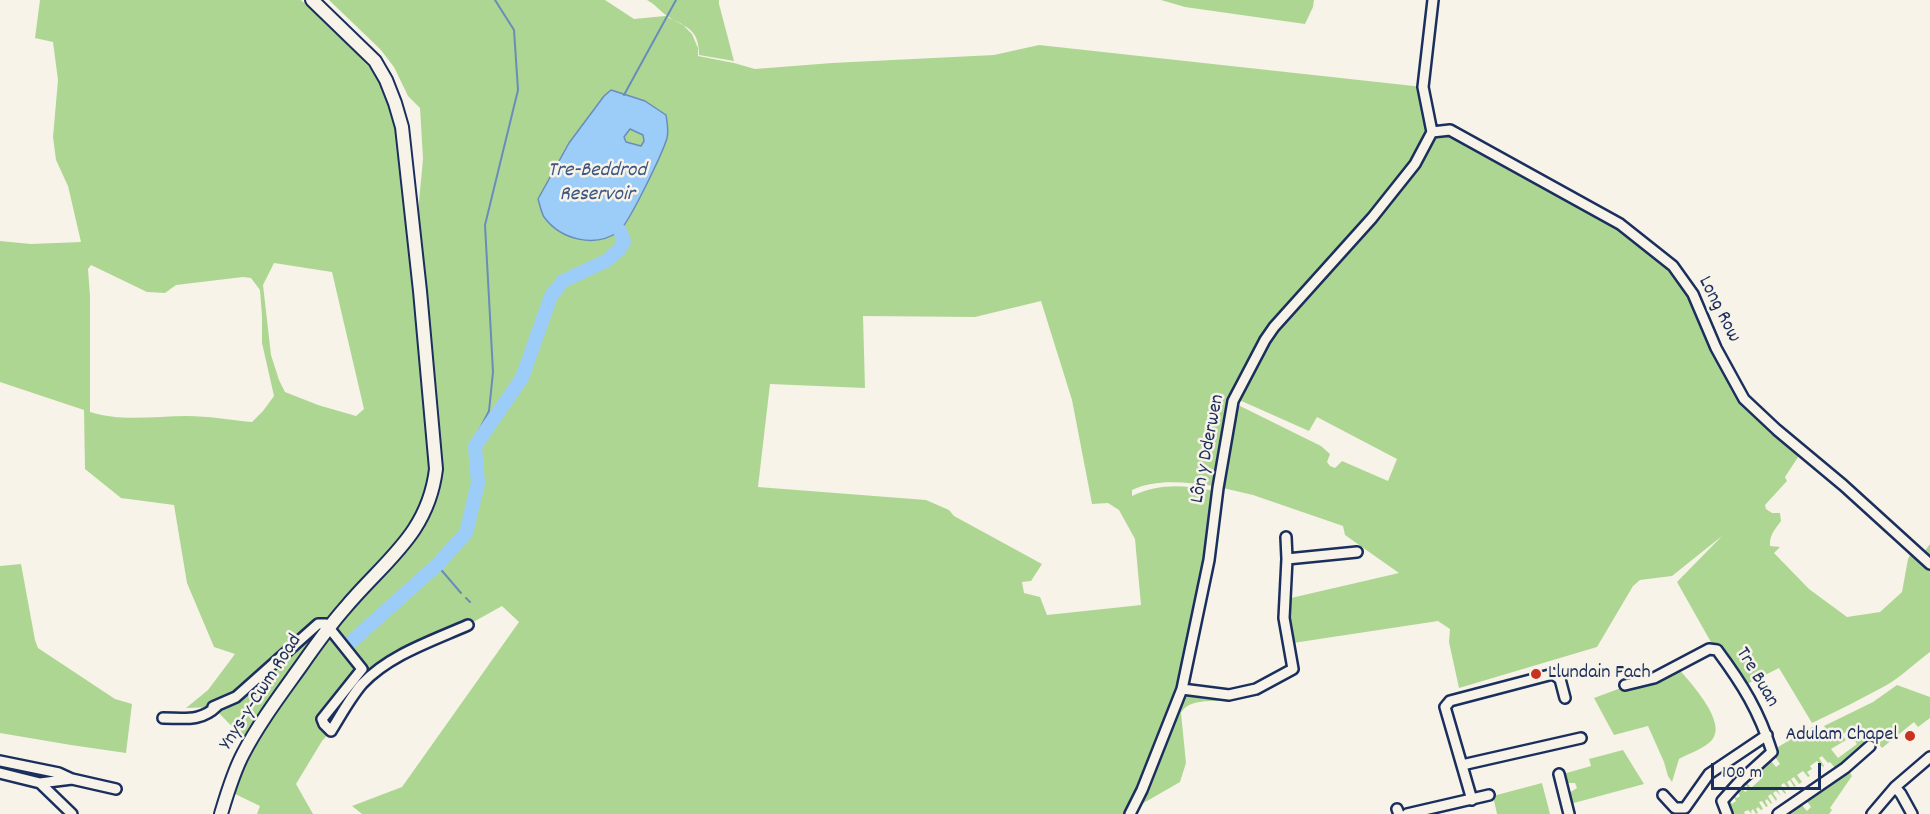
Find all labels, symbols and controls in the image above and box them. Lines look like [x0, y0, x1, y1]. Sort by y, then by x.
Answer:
water label: Tre-Beddrod Reservoir [548, 159, 646, 209]
street label: Long Row [1691, 273, 1745, 347]
street label: Lôn y Dderwen [1187, 393, 1231, 505]
street label: Ynys-y-Cwm Road [216, 631, 308, 755]
street label: Tre Buan [1729, 644, 1783, 712]
place label: Llundain Fach [1548, 662, 1651, 686]
marker: Llundain Fach [1529, 667, 1543, 681]
place label: Adulam Chapel [1785, 724, 1898, 748]
marker: Adulam Chapel [1903, 729, 1917, 743]
scale bar [1714, 751, 1824, 789]
text: 100 m [1722, 761, 1762, 786]

